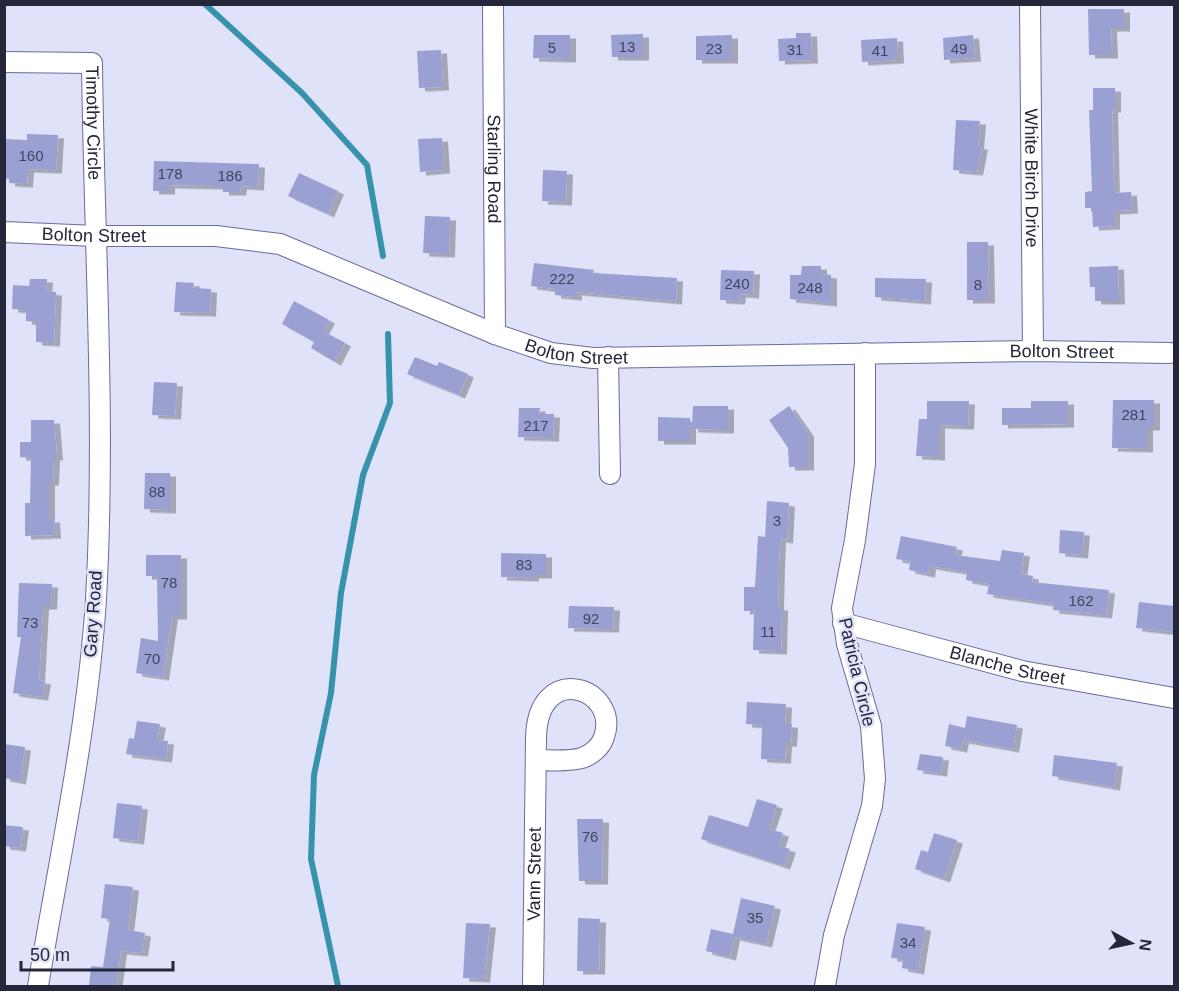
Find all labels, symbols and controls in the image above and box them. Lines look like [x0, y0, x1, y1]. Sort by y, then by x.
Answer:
house number: 13 [619, 38, 635, 55]
house number: 5 [548, 39, 556, 56]
house number: 23 [706, 40, 722, 57]
house number: 49 [951, 40, 967, 57]
house number: 31 [787, 41, 803, 58]
house number: 41 [872, 42, 888, 59]
street label: Timothy Circle [82, 66, 104, 180]
street label: White Birch Drive [1021, 108, 1042, 248]
street label: Starling Road [484, 114, 504, 224]
house number: 160 [18, 147, 44, 164]
house number: 178 [157, 165, 183, 182]
house number: 186 [217, 167, 243, 184]
street label: Bolton Street [41, 224, 146, 246]
house number: 222 [549, 270, 575, 287]
house number: 240 [724, 275, 750, 292]
house number: 8 [974, 276, 982, 293]
house number: 248 [797, 279, 823, 296]
street label: Bolton Street [522, 335, 628, 368]
street label: Bolton Street [1010, 341, 1114, 362]
house number: 281 [1121, 406, 1147, 423]
house number: 217 [523, 417, 549, 434]
house number: 88 [149, 483, 165, 500]
house number: 3 [773, 512, 781, 529]
house number: 83 [516, 556, 532, 573]
street label: Gary Road [80, 570, 106, 658]
house number: 78 [161, 574, 177, 591]
house number: 162 [1068, 592, 1094, 609]
house number: 92 [583, 610, 599, 627]
house number: 73 [22, 614, 38, 631]
street label: Patricia Circle [835, 616, 879, 728]
house number: 11 [760, 623, 776, 640]
street label: Blanche Street [948, 642, 1067, 688]
house number: 70 [144, 650, 160, 667]
street label: Vann Street [524, 827, 545, 921]
house number: 76 [582, 828, 598, 845]
house number: 35 [747, 909, 763, 926]
north arrow [1101, 913, 1161, 973]
scale bar [21, 934, 172, 972]
house number: 34 [900, 934, 916, 951]
text: N [1136, 938, 1155, 952]
text: 50 m [30, 945, 70, 965]

